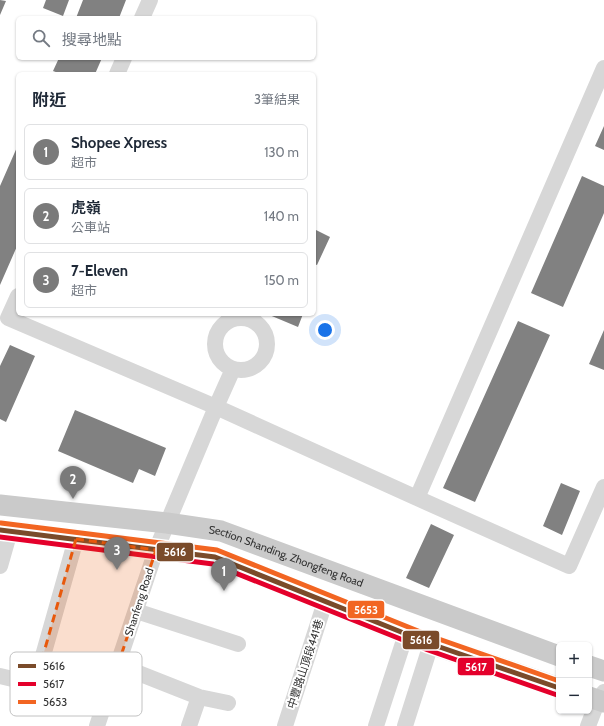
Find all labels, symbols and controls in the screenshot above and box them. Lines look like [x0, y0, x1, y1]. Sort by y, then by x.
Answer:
search box [16, 16, 316, 60]
icon: search [30, 27, 52, 49]
text: 搜尋地點 [62, 31, 122, 49]
text: 附近 [32, 90, 66, 110]
text: 3筆結果 [254, 91, 300, 107]
text: Shopee Xpress [71, 134, 167, 152]
text: 1 [44, 144, 48, 160]
text: 130 m [264, 144, 299, 160]
text: 超市 [71, 154, 97, 170]
text: 虎嶺 [71, 199, 101, 217]
text: 2 [43, 208, 49, 224]
text: 140 m [264, 208, 299, 224]
text: 公車站 [71, 219, 110, 235]
text: 7-Eleven [71, 262, 128, 280]
text: 3 [42, 272, 50, 288]
text: 150 m [264, 272, 299, 288]
text: 超市 [71, 282, 97, 298]
your location [315, 320, 335, 340]
pin: 2 [60, 466, 86, 499]
street label: Section Shanding, Zhongfeng Road [208, 522, 365, 590]
pin: 3 [104, 537, 130, 570]
line badge: 5616 [156, 542, 194, 562]
text: 5616 [164, 545, 186, 559]
pin: 1 [211, 558, 237, 591]
street label: Shanfeng Road [121, 566, 157, 638]
line badge: 5653 [347, 600, 385, 619]
text: 5653 [354, 603, 378, 617]
street label: 中豐路山頂段441巷 [284, 617, 326, 711]
line badge: 5616 [402, 630, 440, 650]
text: 5616 [410, 633, 432, 647]
map controls [556, 642, 592, 714]
button: + [556, 642, 592, 678]
legend [10, 652, 142, 716]
line badge: 5617 [457, 657, 495, 676]
text: 5616 [43, 659, 65, 673]
text: 5617 [465, 660, 487, 674]
text: 5617 [43, 677, 65, 691]
button: − [556, 678, 592, 714]
text: 5653 [43, 695, 67, 709]

